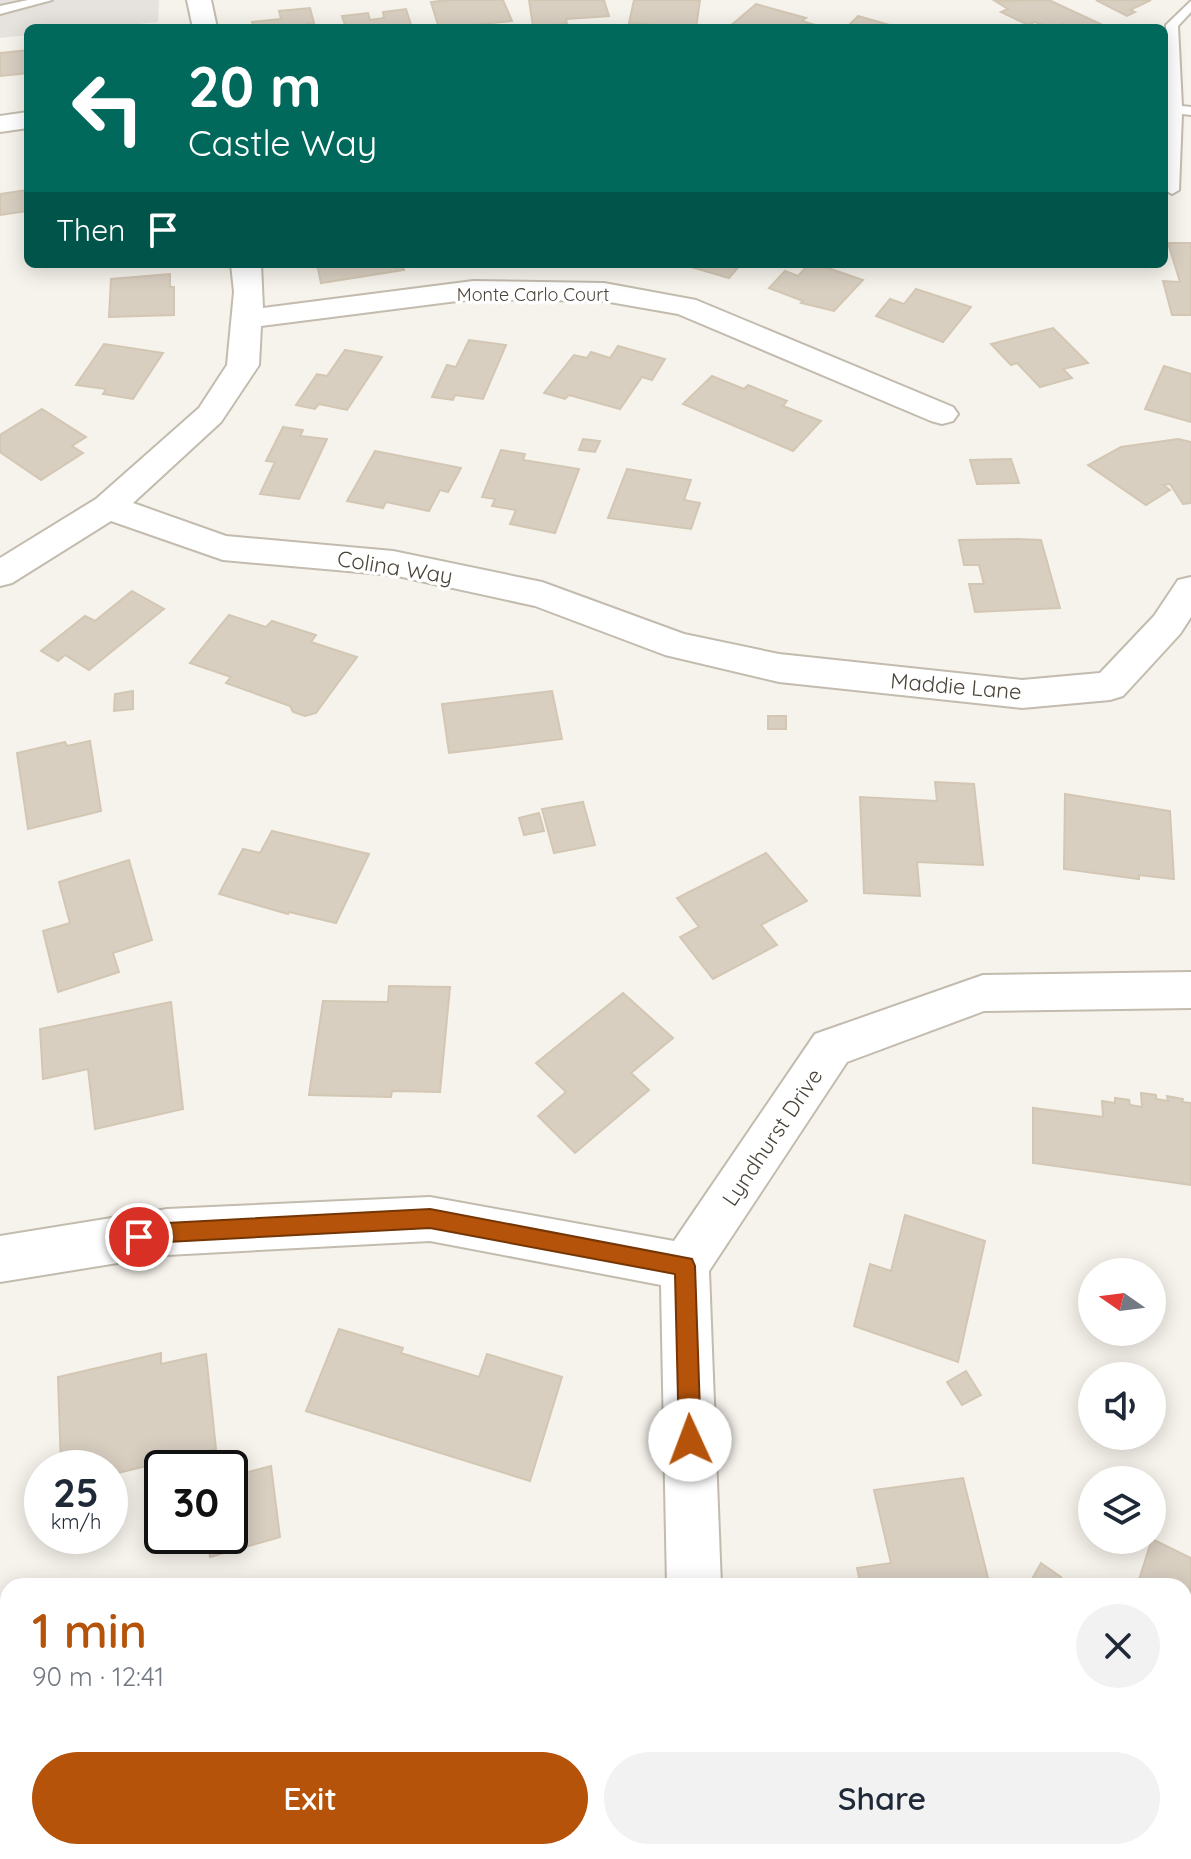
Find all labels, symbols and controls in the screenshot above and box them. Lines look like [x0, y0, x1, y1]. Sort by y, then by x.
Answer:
text: 20 m [188, 51, 322, 121]
icon: left [56, 56, 160, 160]
text: Castle Way [188, 120, 377, 165]
icon: arrive [141, 208, 185, 252]
text: Then [56, 211, 125, 249]
street label: Monte Carlo Court [457, 283, 609, 306]
street label: Colina Way [335, 544, 455, 590]
street label: Maddie Lane [889, 666, 1023, 706]
street label: Lyndhurst Drive [716, 1063, 828, 1211]
pin [105, 1203, 173, 1271]
icon: arrive [117, 1215, 161, 1259]
north arrow [1078, 1258, 1166, 1346]
map controls [1078, 1258, 1166, 1554]
button: sound [1078, 1362, 1166, 1450]
position arrow [648, 1398, 732, 1482]
speed limit sign: 30 [144, 1450, 248, 1554]
button: layers [1078, 1466, 1166, 1554]
text: 25 [53, 1467, 99, 1517]
text: km/h [51, 1509, 101, 1534]
text: 1 min [32, 1600, 147, 1660]
button: close [1076, 1604, 1160, 1688]
text: 90 m · 12:41 [32, 1660, 164, 1693]
button: Exit [32, 1752, 588, 1844]
button: Share [604, 1752, 1160, 1844]

